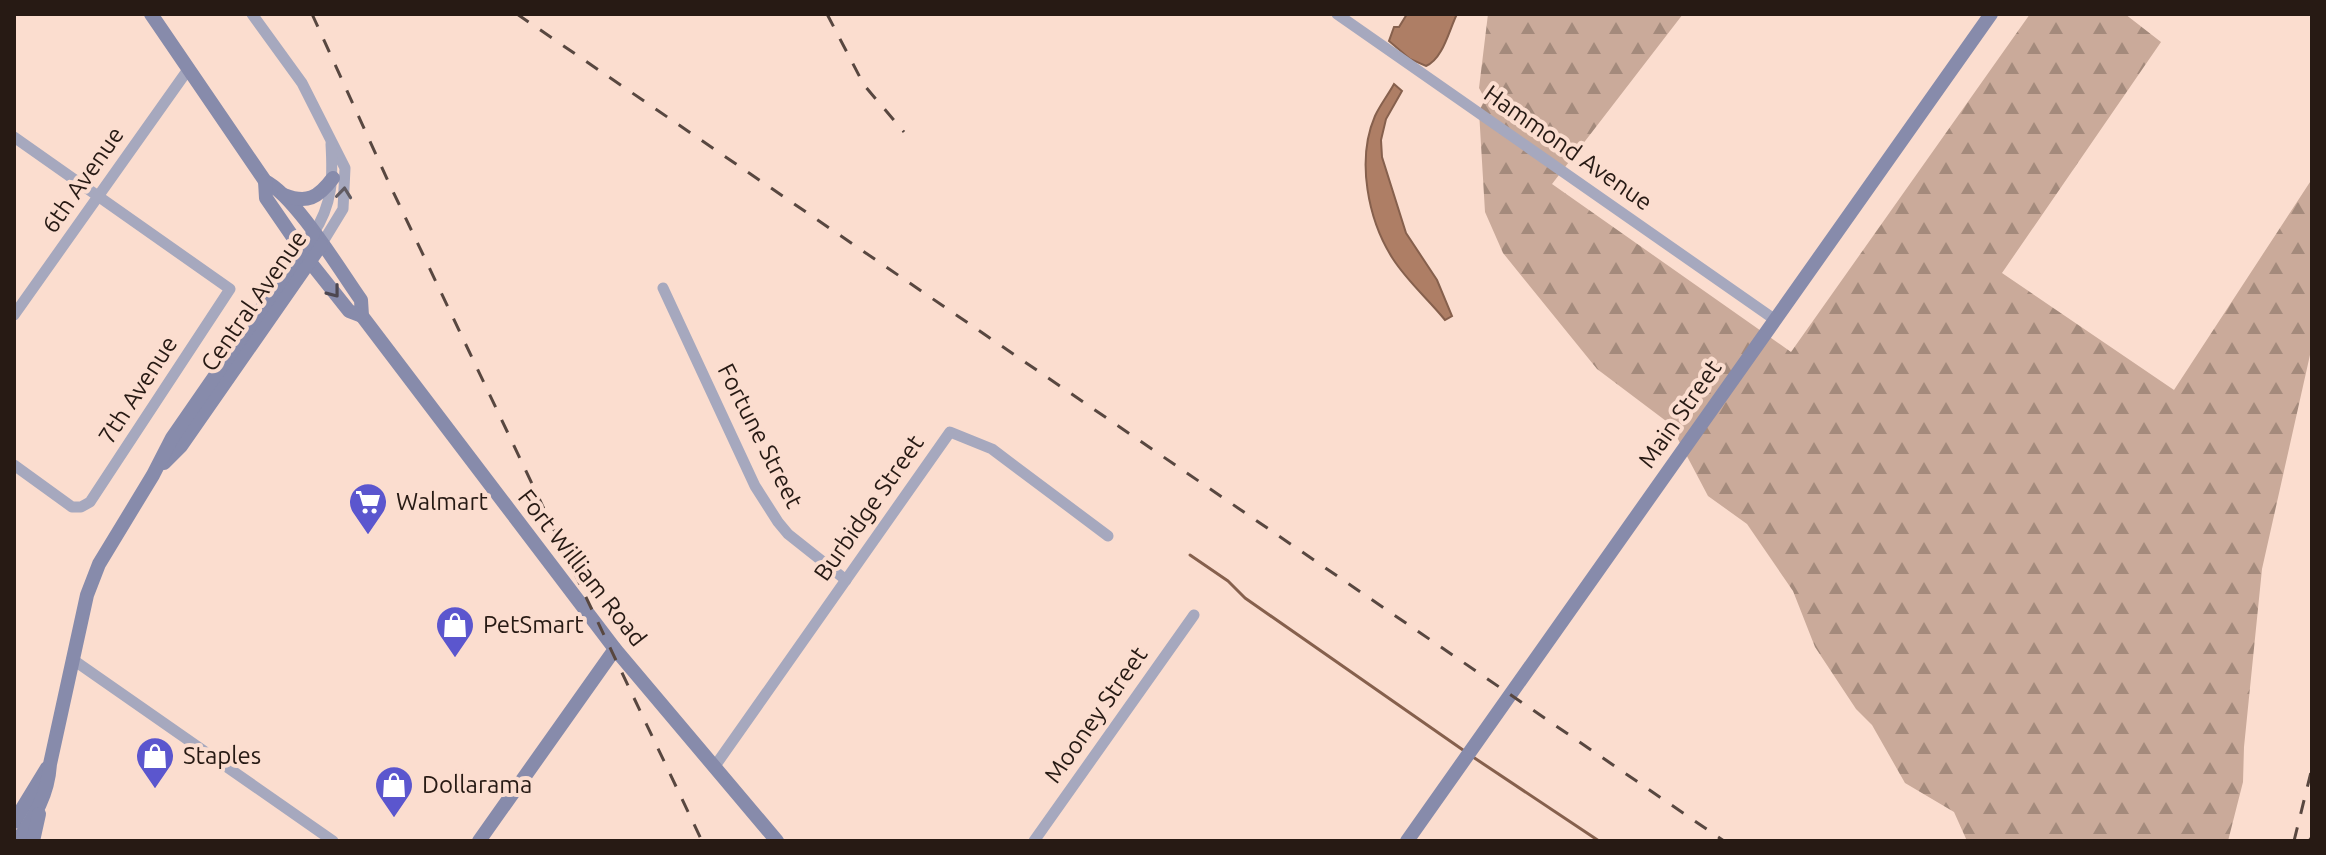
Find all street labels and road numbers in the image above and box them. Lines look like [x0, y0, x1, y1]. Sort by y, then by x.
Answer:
street label: Hammond Avenue [1479, 80, 1657, 216]
street label: 6th Avenue [36, 122, 129, 238]
street label: Central Avenue [195, 225, 312, 376]
street label: 7th Avenue [93, 331, 182, 449]
street label: Main Street [1633, 354, 1727, 473]
street label: Fortune Street [712, 359, 809, 513]
street label: Burbidge Street [808, 429, 929, 586]
street label: Fort William Road [513, 484, 652, 651]
street label: Mooney Street [1039, 641, 1153, 788]

